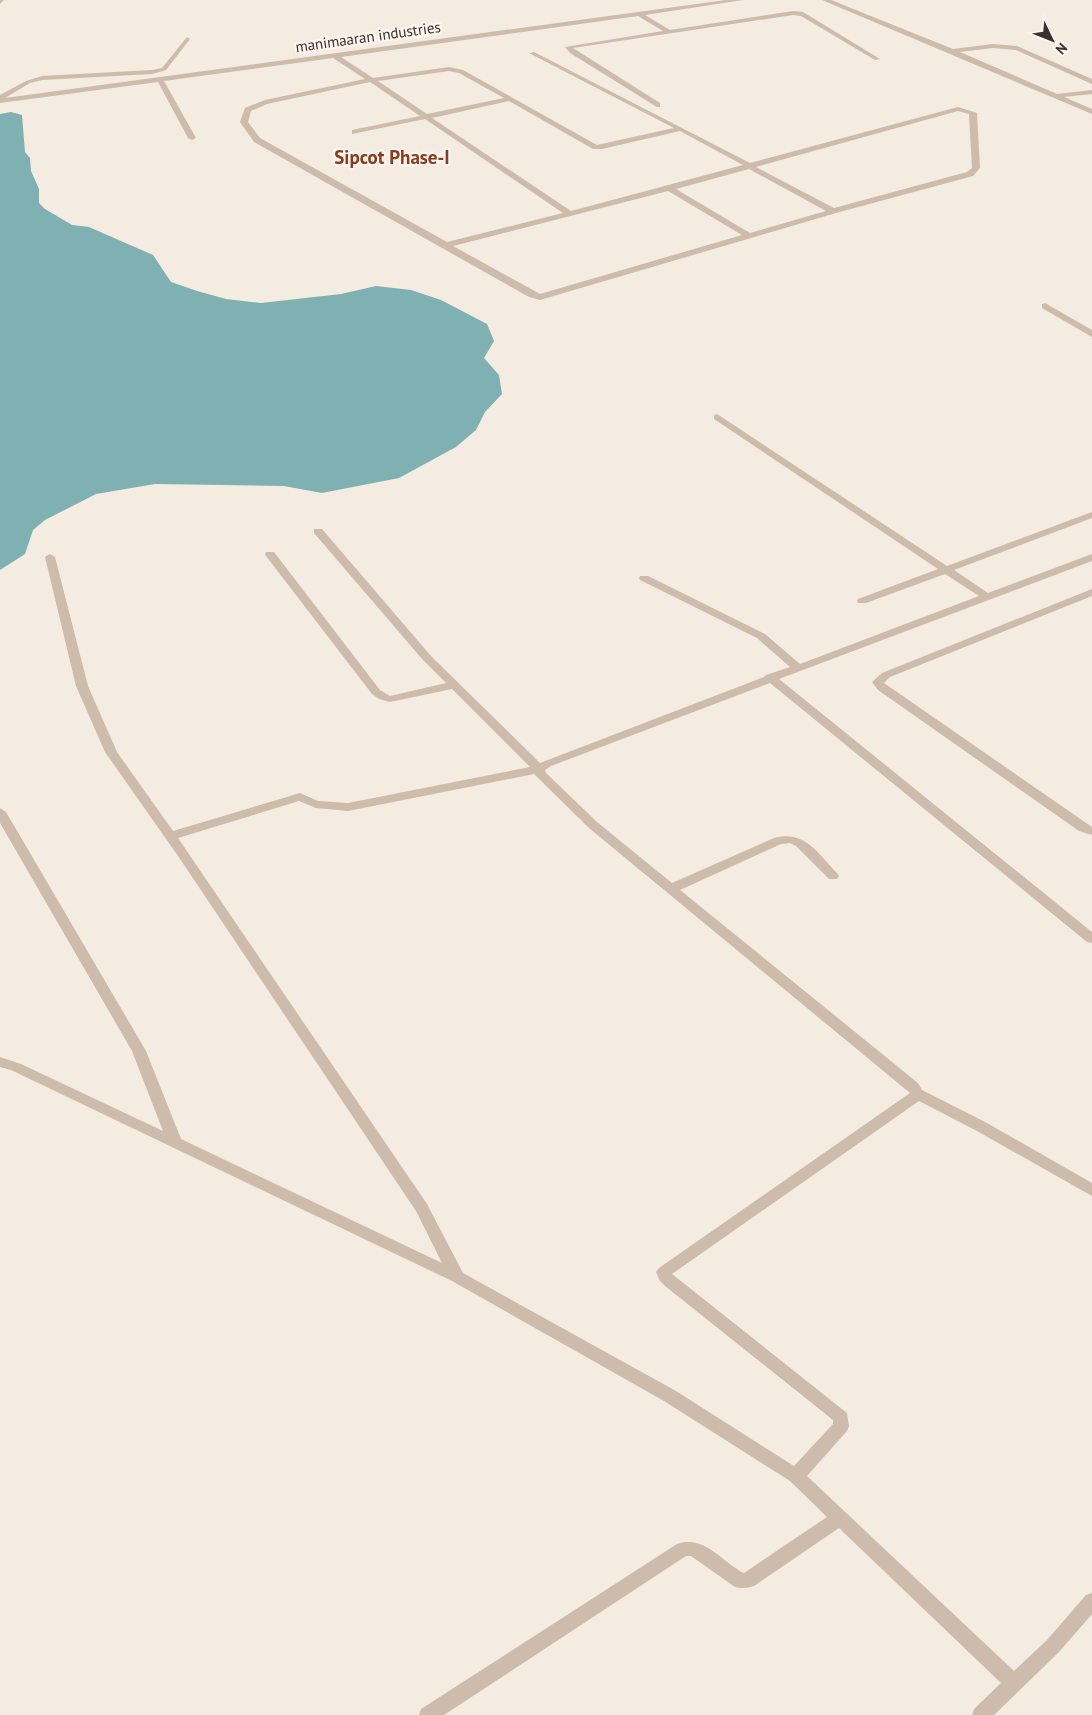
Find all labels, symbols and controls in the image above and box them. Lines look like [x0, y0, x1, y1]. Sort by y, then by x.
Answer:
north arrow [1027, 15, 1077, 65]
street label: manimaaran industries [294, 17, 442, 56]
text: N [1052, 39, 1071, 58]
district label: Sipcot Phase-I [334, 145, 450, 169]

